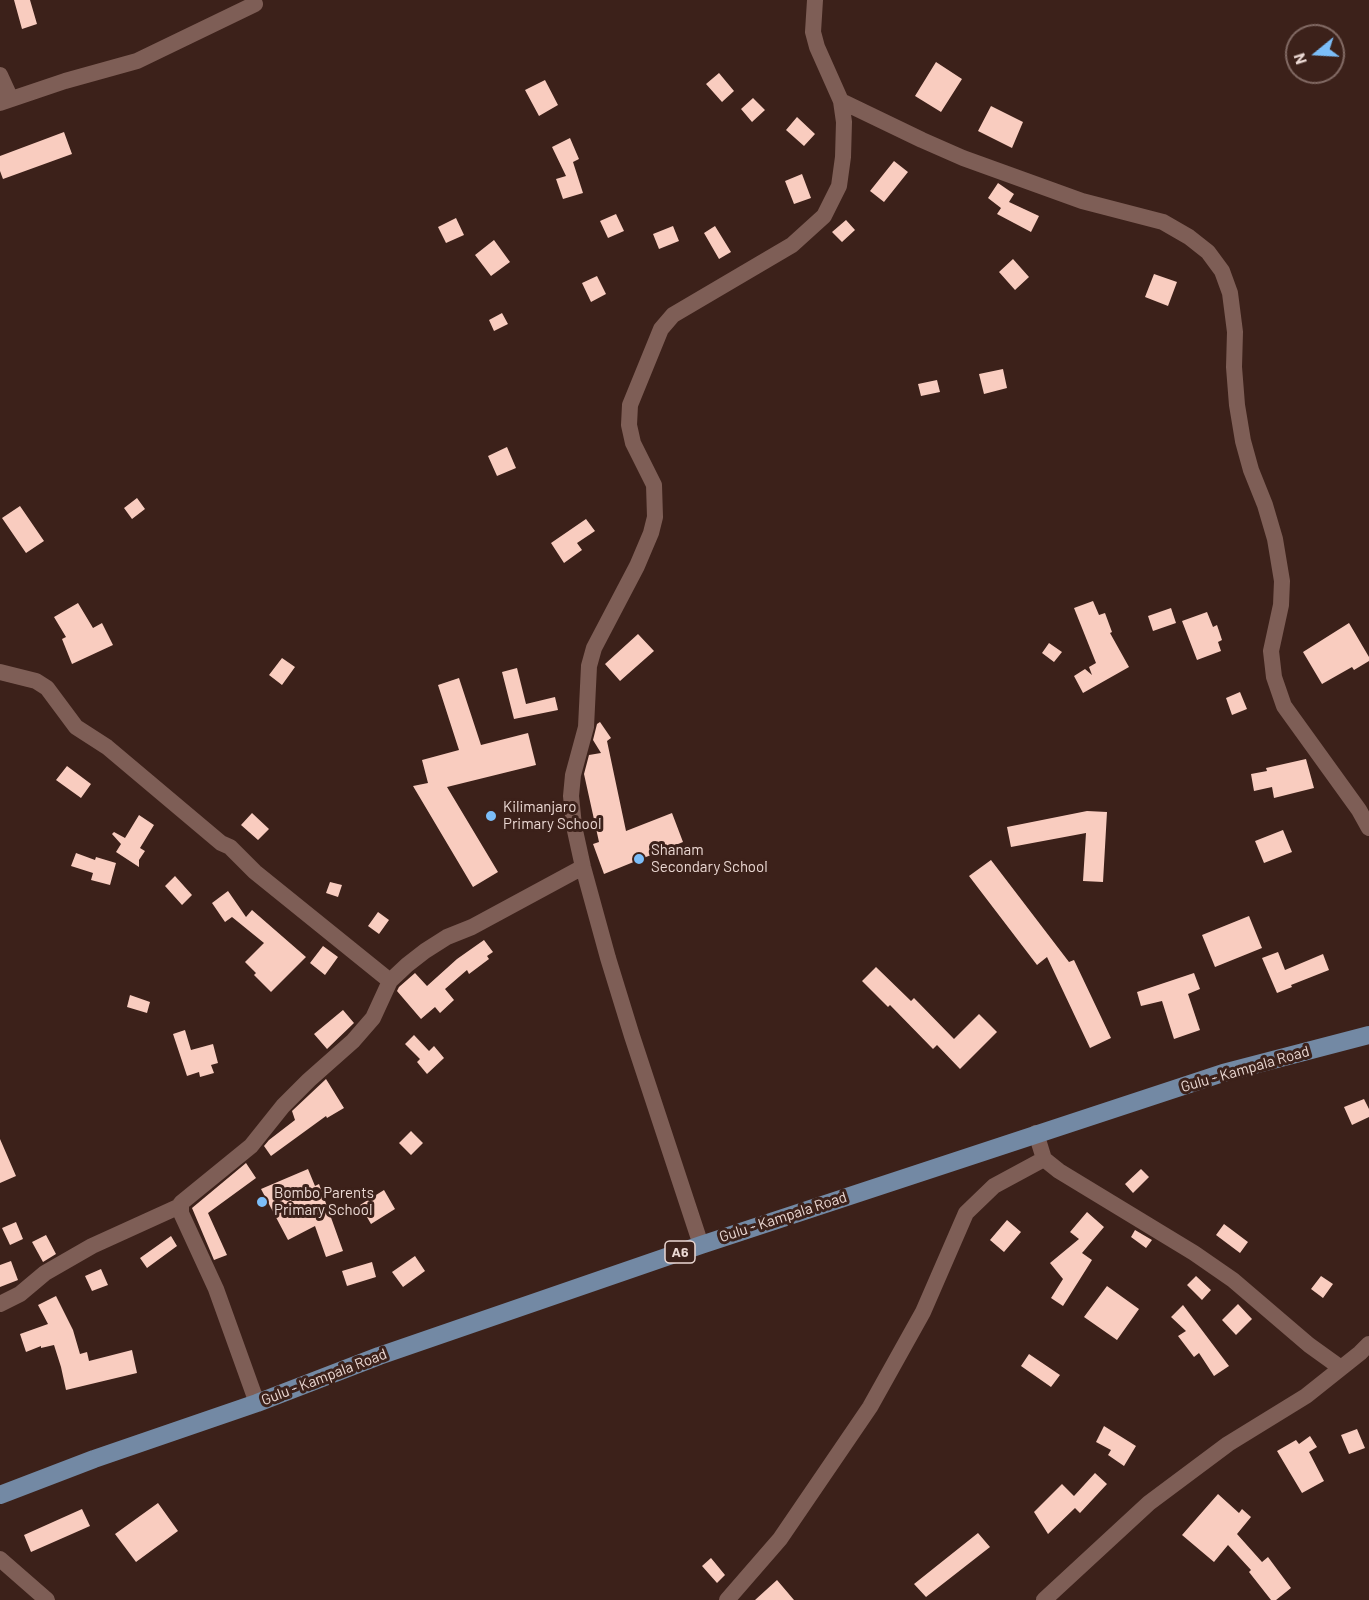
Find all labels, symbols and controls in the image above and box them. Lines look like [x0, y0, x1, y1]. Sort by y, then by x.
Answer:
north arrow [1285, 24, 1345, 84]
text: N [1289, 51, 1310, 67]
place label: Kilimanjaro Primary School [503, 798, 601, 833]
marker: Kilimanjaro Primary School [484, 809, 498, 823]
place label: Shanam Secondary School [651, 841, 768, 876]
marker: Shanam Secondary School [632, 852, 646, 866]
street label: Gulu - Kampala Road [1179, 1042, 1311, 1096]
place label: Bombo Parents Primary School [274, 1184, 374, 1219]
street label: Gulu - Kampala Road [717, 1188, 849, 1246]
marker: Bombo Parents Primary School [255, 1195, 269, 1209]
road number: A6 [665, 1241, 695, 1263]
street label: Gulu - Kampala Road [259, 1345, 389, 1409]

